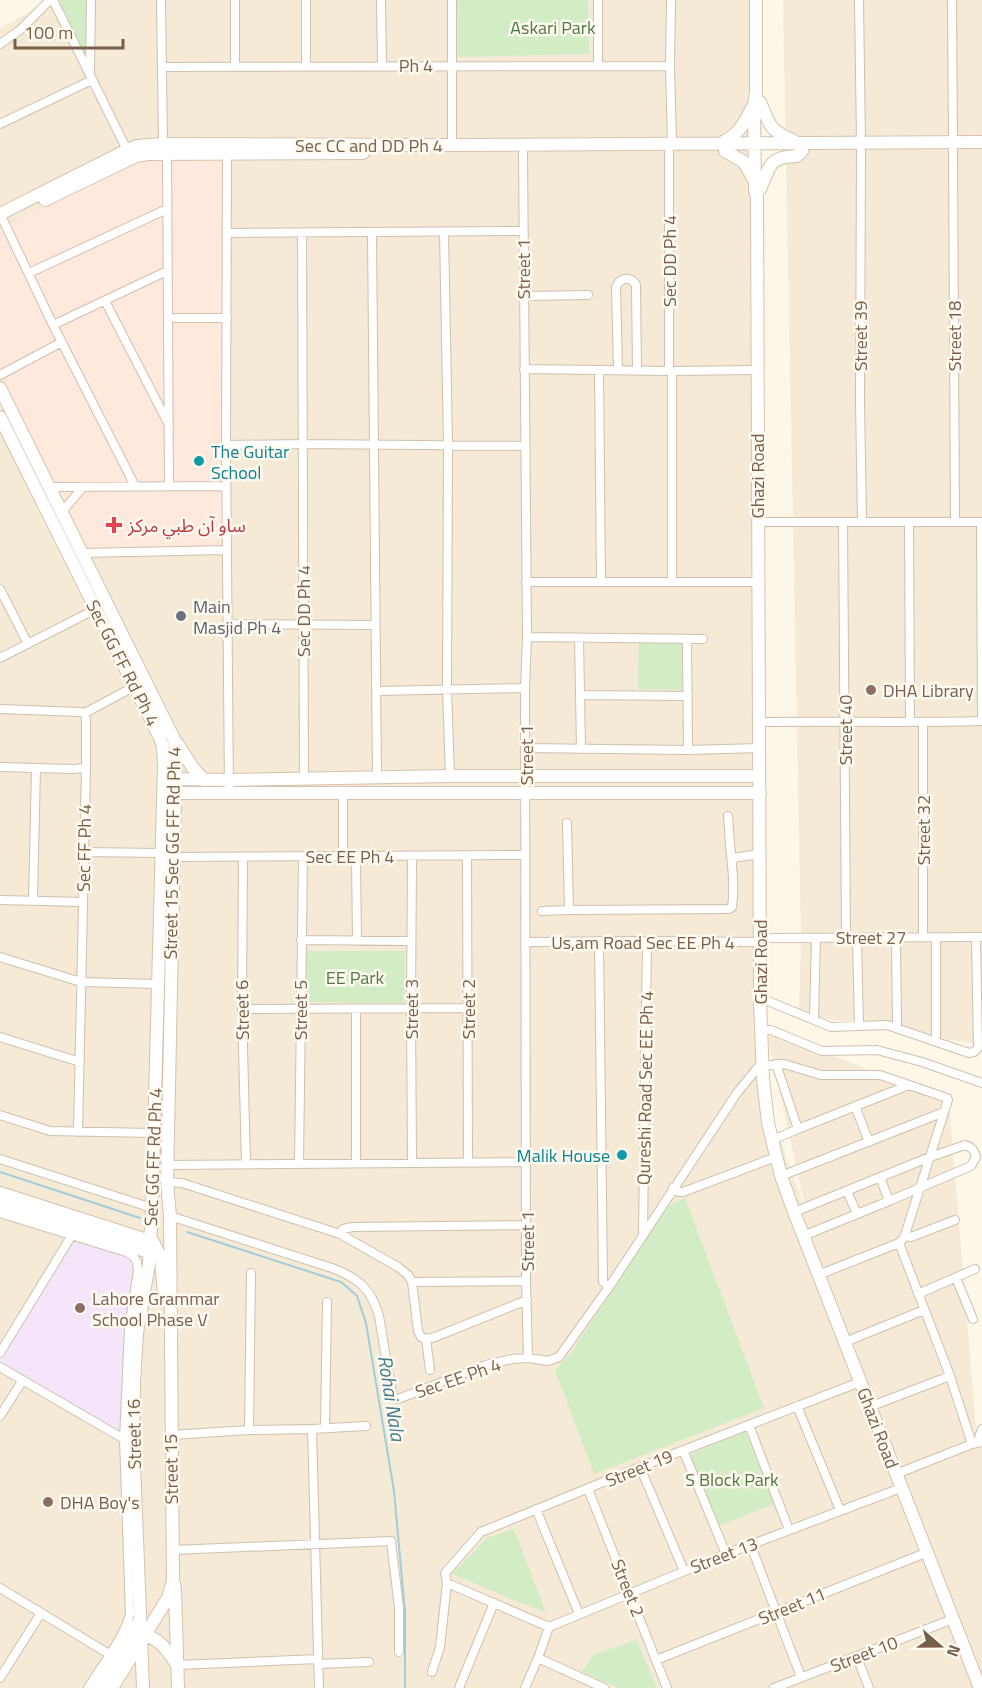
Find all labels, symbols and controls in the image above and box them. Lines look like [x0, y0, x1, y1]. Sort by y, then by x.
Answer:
scale bar [15, 12, 123, 50]
park label: Askari Park [510, 14, 596, 41]
text: 100 m [24, 19, 73, 46]
street label: Ph 4 [399, 52, 433, 79]
street label: Sec CC and DD Ph 4 [295, 132, 443, 159]
street label: Sec DD Ph 4 [656, 215, 683, 307]
street label: Street 1 [510, 239, 537, 299]
street label: Street 39 [847, 301, 874, 371]
street label: Street 18 [941, 301, 968, 371]
street label: Ghazi Road [744, 434, 771, 518]
place label: The Guitar School [211, 438, 289, 486]
marker: The Guitar School [192, 454, 206, 468]
place label: ساو آن طبي مرکز [127, 512, 246, 539]
marker: ساو آن طبي مرکز [105, 516, 123, 534]
street label: Sec DD Ph 4 [290, 565, 317, 657]
place label: Main Masjid Ph 4 [193, 593, 281, 641]
street label: Sec GG FF Rd Ph 4 [80, 595, 166, 731]
marker: Main Masjid Ph 4 [174, 609, 188, 623]
place label: DHA Library [883, 677, 974, 704]
marker: DHA Library [864, 683, 878, 697]
street label: Street 40 [832, 695, 859, 765]
street label: Street 1 [513, 725, 540, 785]
street label: Street 15 Sec GG FF Rd Ph 4 [157, 746, 187, 960]
street label: Street 32 [910, 795, 937, 865]
street label: Sec FF Ph 4 [70, 804, 98, 892]
street label: Sec EE Ph 4 [306, 843, 394, 870]
street label: Ghazi Road [747, 920, 774, 1004]
street label: Street 27 [836, 924, 906, 951]
street label: Us,am Road Sec EE Ph 4 [551, 929, 735, 956]
park label: EE Park [326, 964, 385, 991]
street label: Street 3 [398, 979, 425, 1039]
street label: Street 2 [455, 979, 482, 1039]
street label: Street 6 [228, 980, 256, 1040]
street label: Street 5 [287, 980, 314, 1040]
street label: Qureshi Road Sec EE Ph 4 [630, 991, 660, 1185]
street label: Sec GG FF Rd Ph 4 [137, 1087, 169, 1227]
place label: Malik House [517, 1142, 610, 1169]
marker: Malik House [615, 1148, 629, 1162]
street label: Street 1 [514, 1211, 541, 1271]
place label: Lahore Grammar School Phase V [92, 1285, 220, 1333]
marker: Lahore Grammar School Phase V [73, 1301, 87, 1315]
street label: Sec EE Ph 4 [412, 1351, 504, 1405]
water label: Rohai Nala [370, 1353, 414, 1444]
street label: Ghazi Road [850, 1384, 906, 1472]
street label: Street 16 [120, 1399, 148, 1469]
street label: Street 15 [157, 1434, 185, 1504]
street label: Street 19 [601, 1442, 677, 1494]
park label: S Block Park [685, 1466, 779, 1493]
place label: DHA Boy's [60, 1489, 140, 1516]
marker: DHA Boy's [41, 1495, 55, 1509]
street label: Street 13 [686, 1530, 762, 1580]
street label: Street 2 [604, 1555, 652, 1621]
street label: Street 11 [754, 1580, 830, 1632]
north arrow [910, 1616, 970, 1676]
street label: Street 10 [826, 1629, 902, 1679]
text: N [941, 1642, 967, 1660]

